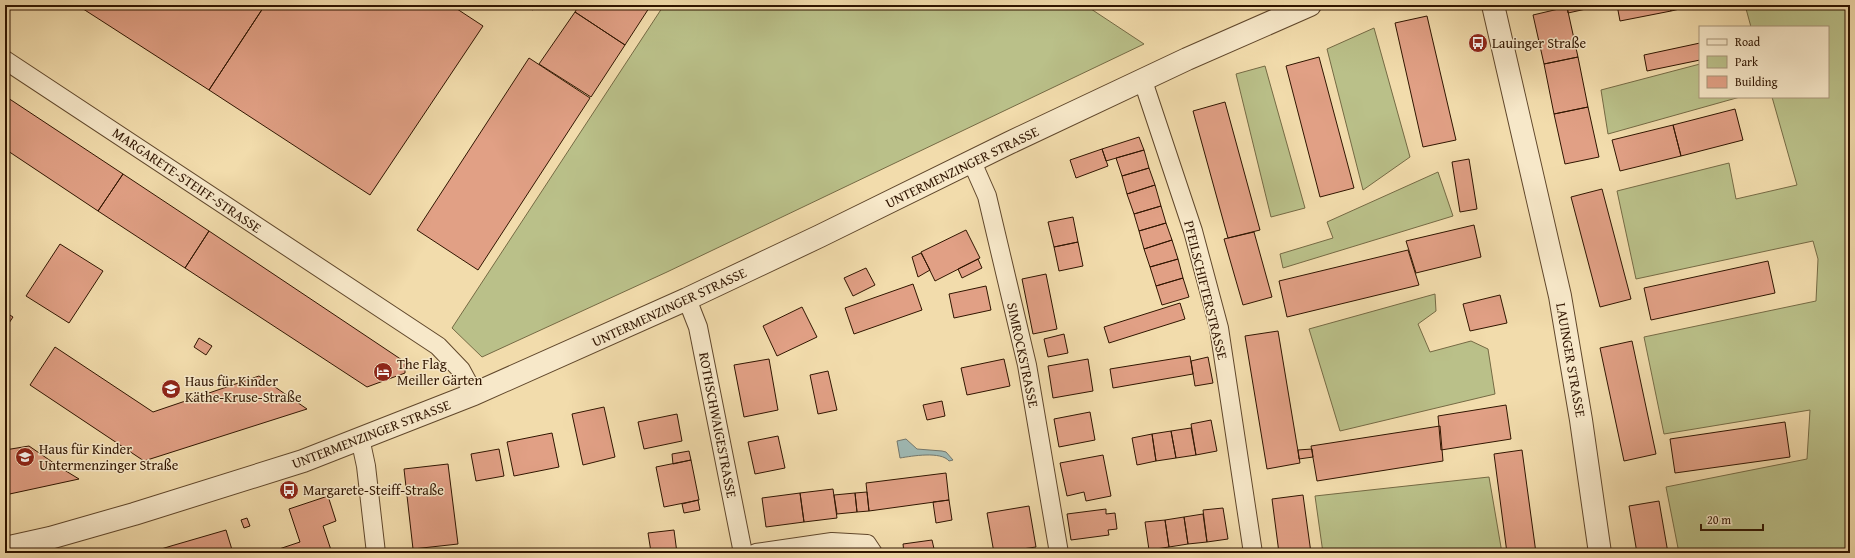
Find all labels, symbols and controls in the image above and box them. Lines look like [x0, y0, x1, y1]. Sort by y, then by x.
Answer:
legend [1699, 26, 1829, 98]
bus stop icon: Lauinger Straße [1467, 32, 1489, 54]
place label: Lauinger Straße [1492, 33, 1586, 53]
text: Road [1735, 33, 1761, 50]
text: Park [1735, 53, 1759, 70]
text: Building [1735, 73, 1778, 90]
street label: UNTERMENZINGER STRASSE [882, 121, 1042, 213]
street label: MARGARETE-STEIFF-STRASSE [108, 122, 266, 238]
street label: PFEILSCHIFTERSTRASSE [1179, 218, 1233, 362]
street label: UNTERMENZINGER STRASSE [588, 262, 750, 352]
street label: SIMROCKSTRASSE [1002, 301, 1044, 409]
street label: LAUINGER STRASSE [1551, 301, 1591, 419]
street label: ROTHSCHWAIGESTRASSE [694, 350, 742, 500]
place label: The Flag Meiller Gärten [397, 354, 482, 390]
hotel icon: The Flag Meiller Gärten [372, 361, 394, 383]
place label: Haus für Kinder Käthe-Kruse-Straße [185, 371, 302, 407]
school or university icon: Haus für Kinder Käthe-Kruse-Straße [160, 378, 182, 400]
street label: UNTERMENZINGER STRASSE [289, 394, 453, 474]
place label: Haus für Kinder Untermenzinger Straße [39, 439, 179, 475]
school or university icon: Haus für Kinder Untermenzinger Straße [14, 446, 36, 468]
bus stop icon: Margarete-Steiff-Straße [278, 479, 300, 501]
place label: Margarete-Steiff-Straße [303, 480, 444, 500]
scale bar [1701, 506, 1763, 532]
text: 20 m [1707, 511, 1731, 528]

